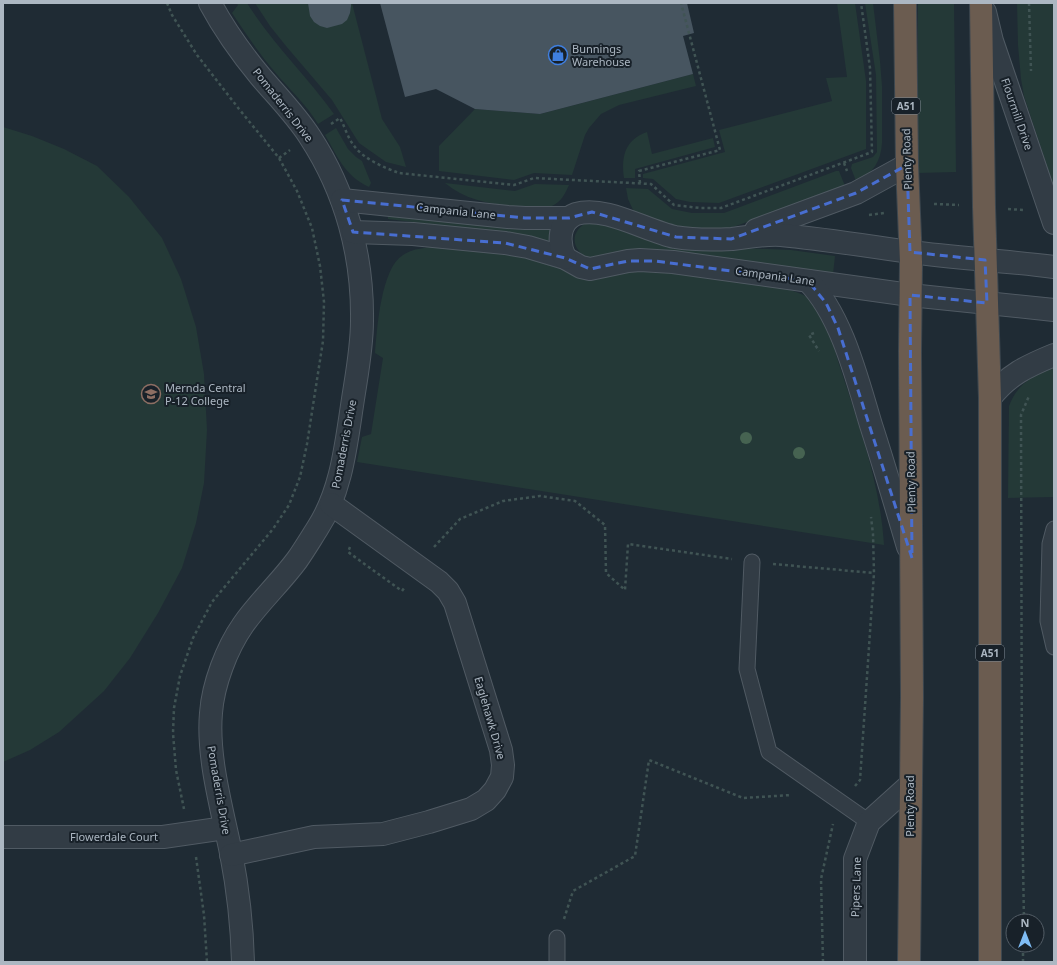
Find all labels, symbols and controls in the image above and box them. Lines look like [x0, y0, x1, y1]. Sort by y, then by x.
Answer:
place label: Bunnings Warehouse [572, 41, 630, 69]
shop icon: Bunnings Warehouse [547, 44, 569, 66]
street label: Pomaderris Drive [250, 65, 317, 145]
street label: Flourmill Drive [998, 76, 1037, 152]
road number: A51 [892, 98, 920, 114]
street label: Plenty Road [898, 128, 915, 190]
street label: Campania Lane [416, 199, 497, 222]
street label: Campania Lane [734, 263, 816, 288]
place label: Mernda Central P-12 College [165, 380, 246, 408]
school or university icon: Mernda Central P-12 College [140, 383, 162, 405]
street label: Pomaderris Drive [328, 398, 359, 490]
street label: Plenty Road [902, 451, 919, 513]
road number: A51 [976, 645, 1004, 661]
street label: Eaglehawk Drive [471, 675, 509, 761]
street label: Pomaderris Drive [204, 744, 235, 836]
street label: Plenty Road [902, 775, 917, 837]
street label: Flowerdale Court [70, 829, 158, 844]
street label: Pipers Lane [847, 857, 864, 917]
north arrow [1005, 913, 1045, 953]
text: N [1021, 915, 1029, 930]

